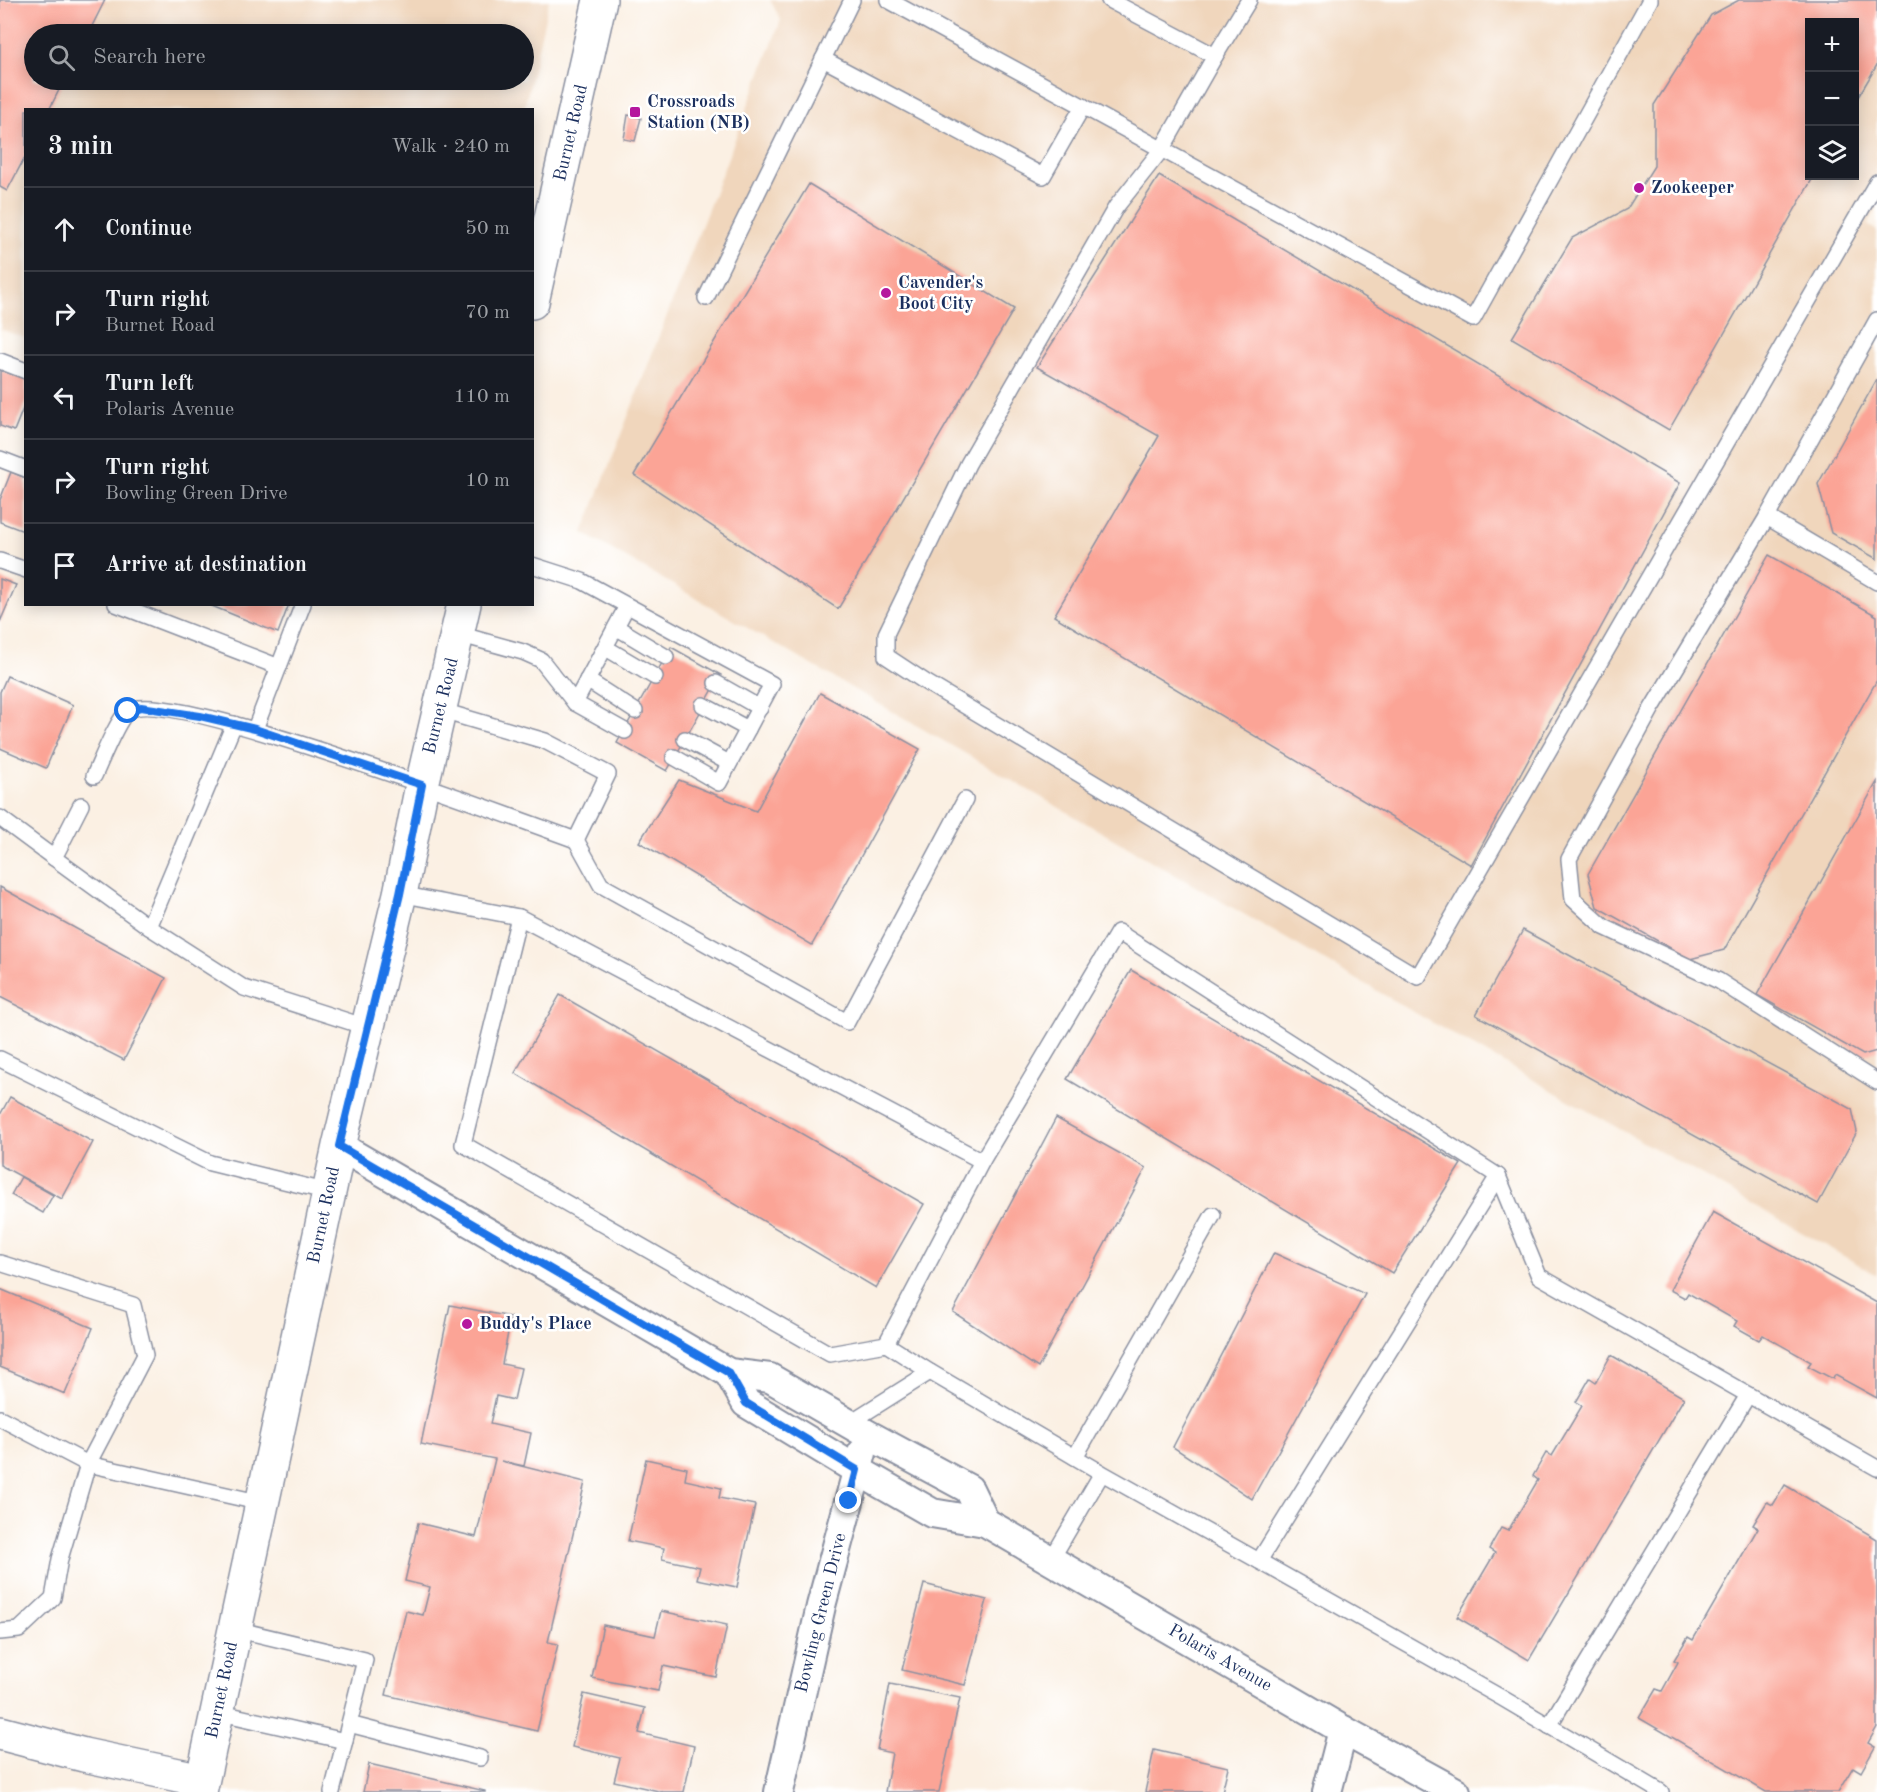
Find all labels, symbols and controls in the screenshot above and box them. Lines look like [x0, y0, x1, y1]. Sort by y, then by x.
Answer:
map controls [1805, 18, 1859, 180]
button: + [1805, 18, 1859, 72]
search box [24, 24, 534, 90]
icon: search [45, 41, 78, 74]
text: Search here [93, 46, 206, 68]
button: − [1805, 72, 1859, 126]
street label: Burnet Road [551, 83, 591, 183]
place label: Crossroads Station (NB) [647, 93, 750, 132]
marker: Crossroads Station (NB) [628, 105, 642, 119]
button: layers [1805, 126, 1859, 180]
text: 3 min [48, 134, 113, 160]
text: Walk · 240 m [391, 137, 510, 157]
place label: Zookeeper [1651, 179, 1734, 197]
marker: Zookeeper [1632, 181, 1646, 195]
icon: ahead [48, 213, 81, 246]
text: Continue [105, 218, 192, 240]
text: 50 m [465, 219, 510, 239]
place label: Cavender's Boot City [898, 274, 984, 313]
marker: Cavender's Boot City [879, 286, 893, 300]
text: Turn right [105, 289, 209, 311]
icon: right [48, 297, 81, 330]
text: 70 m [465, 303, 510, 323]
text: Burnet Road [105, 316, 215, 336]
text: Turn left [105, 373, 194, 395]
icon: left [48, 381, 81, 414]
text: 110 m [454, 387, 510, 407]
text: Polaris Avenue [105, 400, 234, 420]
text: Turn right [105, 457, 209, 479]
icon: right [48, 465, 81, 498]
text: 10 m [465, 471, 510, 491]
text: Bowling Green Drive [105, 484, 287, 504]
icon: arrive [48, 549, 81, 582]
text: Arrive at destination [105, 554, 307, 576]
street label: Burnet Road [420, 656, 462, 756]
route start [114, 697, 140, 723]
street label: Burnet Road [305, 1165, 343, 1265]
place label: Buddy's Place [479, 1315, 592, 1333]
marker: Buddy's Place [460, 1317, 474, 1331]
route end [835, 1487, 861, 1513]
street label: Bowling Green Drive [792, 1531, 850, 1695]
street label: Polaris Avenue [1165, 1621, 1275, 1695]
street label: Burnet Road [203, 1640, 241, 1740]

